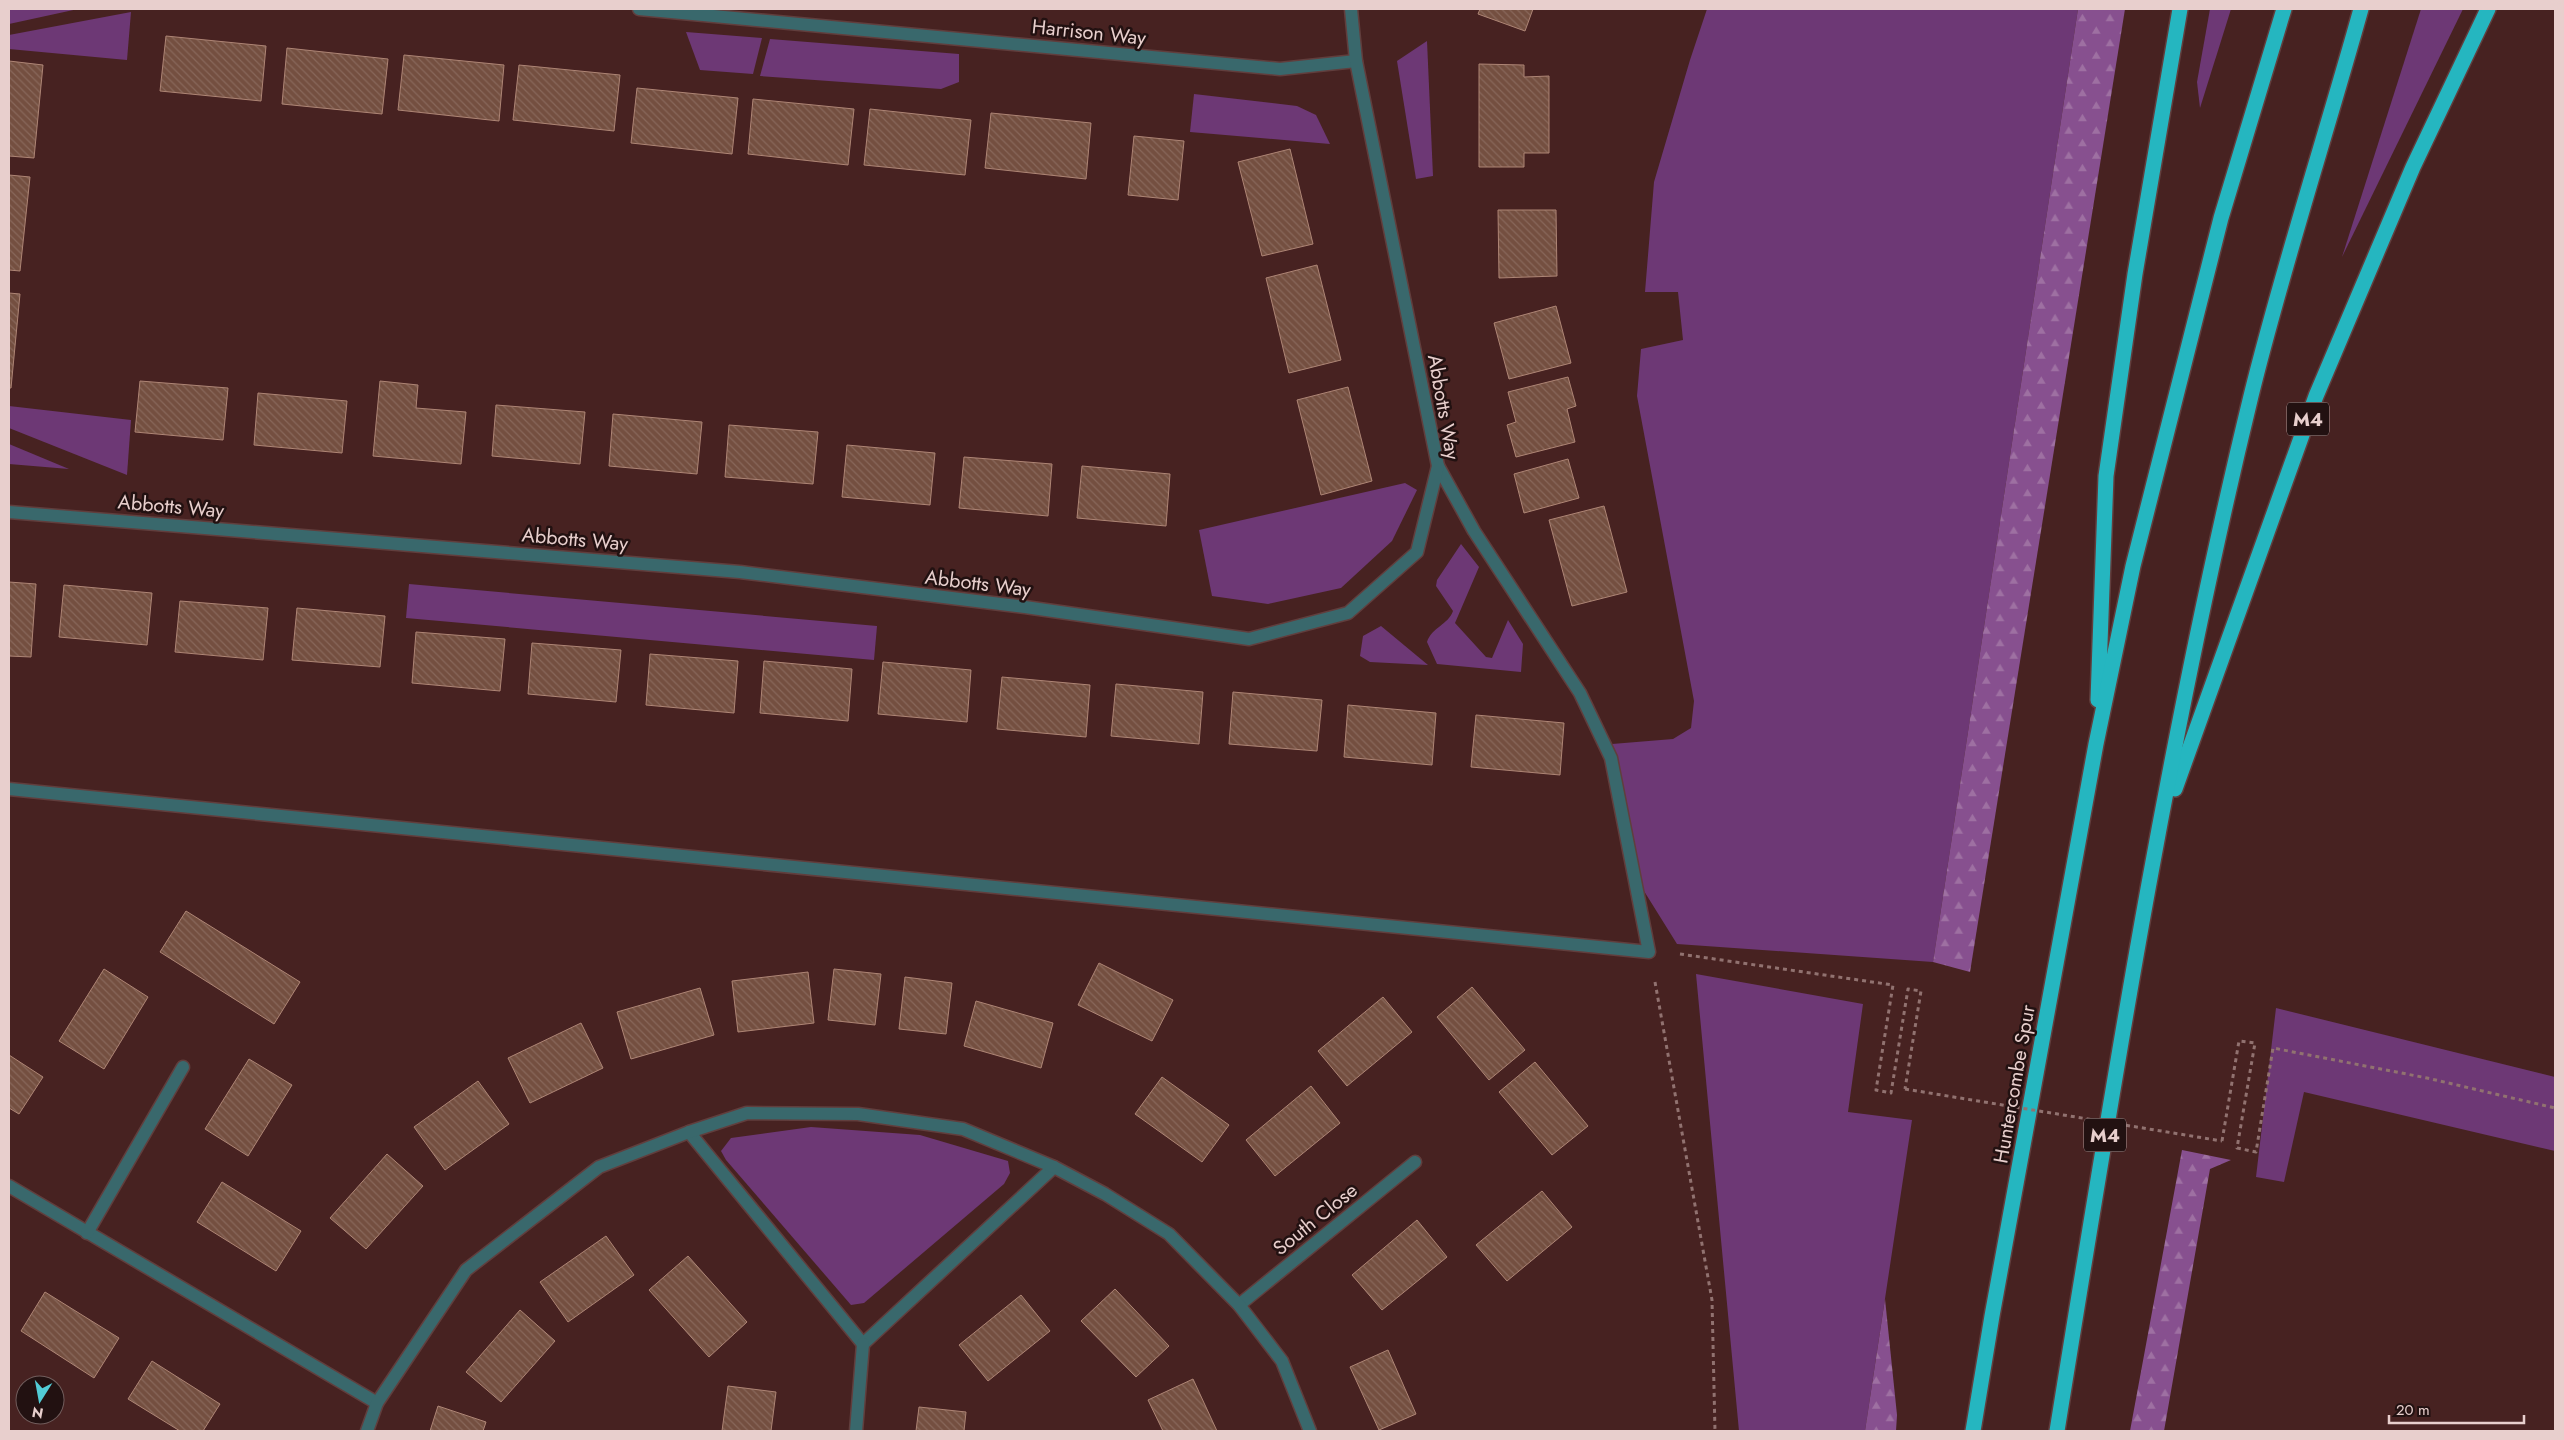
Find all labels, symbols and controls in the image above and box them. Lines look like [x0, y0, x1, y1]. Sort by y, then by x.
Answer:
street label: Harrison Way [1031, 12, 1148, 53]
street label: Abbotts Way [1420, 352, 1467, 462]
road number: M4 [2287, 402, 2329, 436]
street label: Abbotts Way [117, 487, 226, 526]
street label: Abbotts Way [521, 520, 630, 559]
street label: Abbotts Way [923, 563, 1033, 604]
street label: Huntercombe Spur [1986, 1002, 2043, 1166]
road number: M4 [2084, 1118, 2126, 1152]
street label: South Close [1267, 1176, 1364, 1263]
north arrow [15, 1375, 65, 1425]
scale bar [2389, 1392, 2524, 1424]
text: 20 m [2396, 1399, 2430, 1421]
text: N [30, 1402, 45, 1424]

